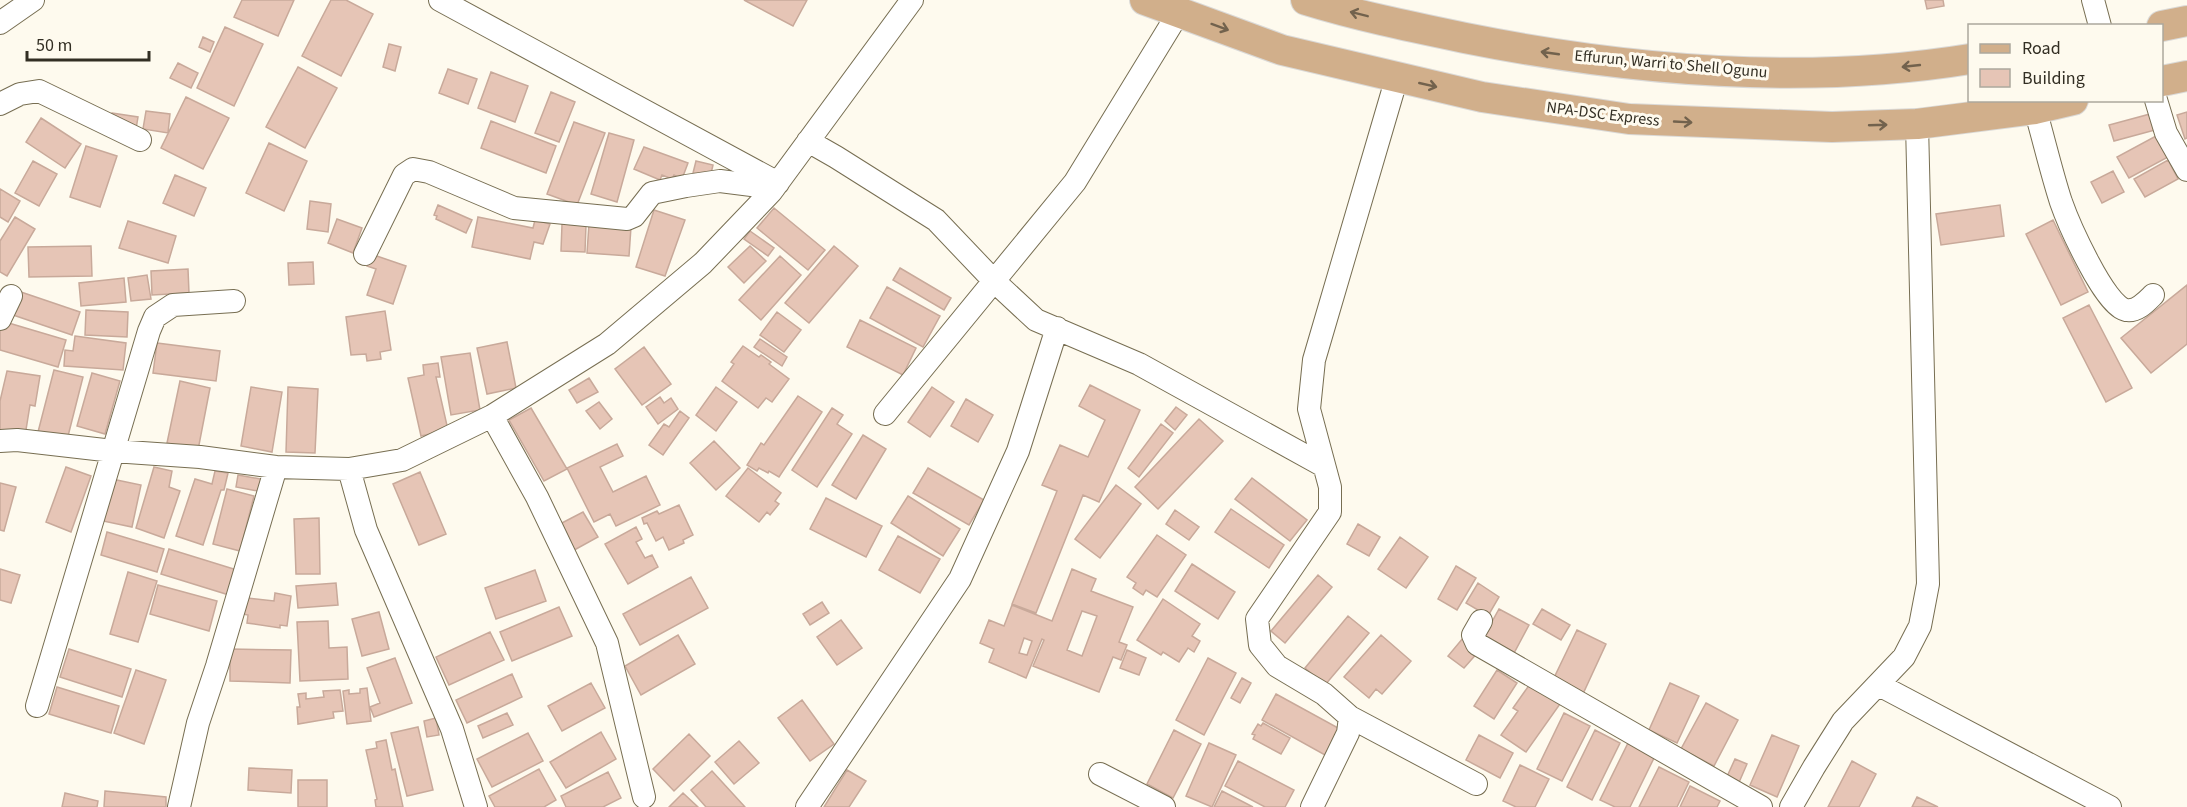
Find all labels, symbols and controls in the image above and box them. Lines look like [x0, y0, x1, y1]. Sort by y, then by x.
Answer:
one-way arrow [1350, 7, 1369, 19]
one-way arrow [1210, 23, 1229, 34]
scale bar [27, 24, 148, 62]
legend [1968, 24, 2163, 102]
text: 50 m [36, 33, 72, 58]
text: Road [2022, 36, 2061, 61]
street label: Effurun, Warri to Shell Ogunu [1574, 45, 1768, 83]
one-way arrow [1540, 47, 1560, 58]
one-way arrow [1902, 61, 1922, 72]
text: Building [2022, 66, 2085, 91]
one-way arrow [1418, 79, 1437, 91]
street label: NPA-DSC Express [1545, 96, 1661, 132]
one-way arrow [1672, 117, 1692, 128]
one-way arrow [1867, 120, 1887, 131]

